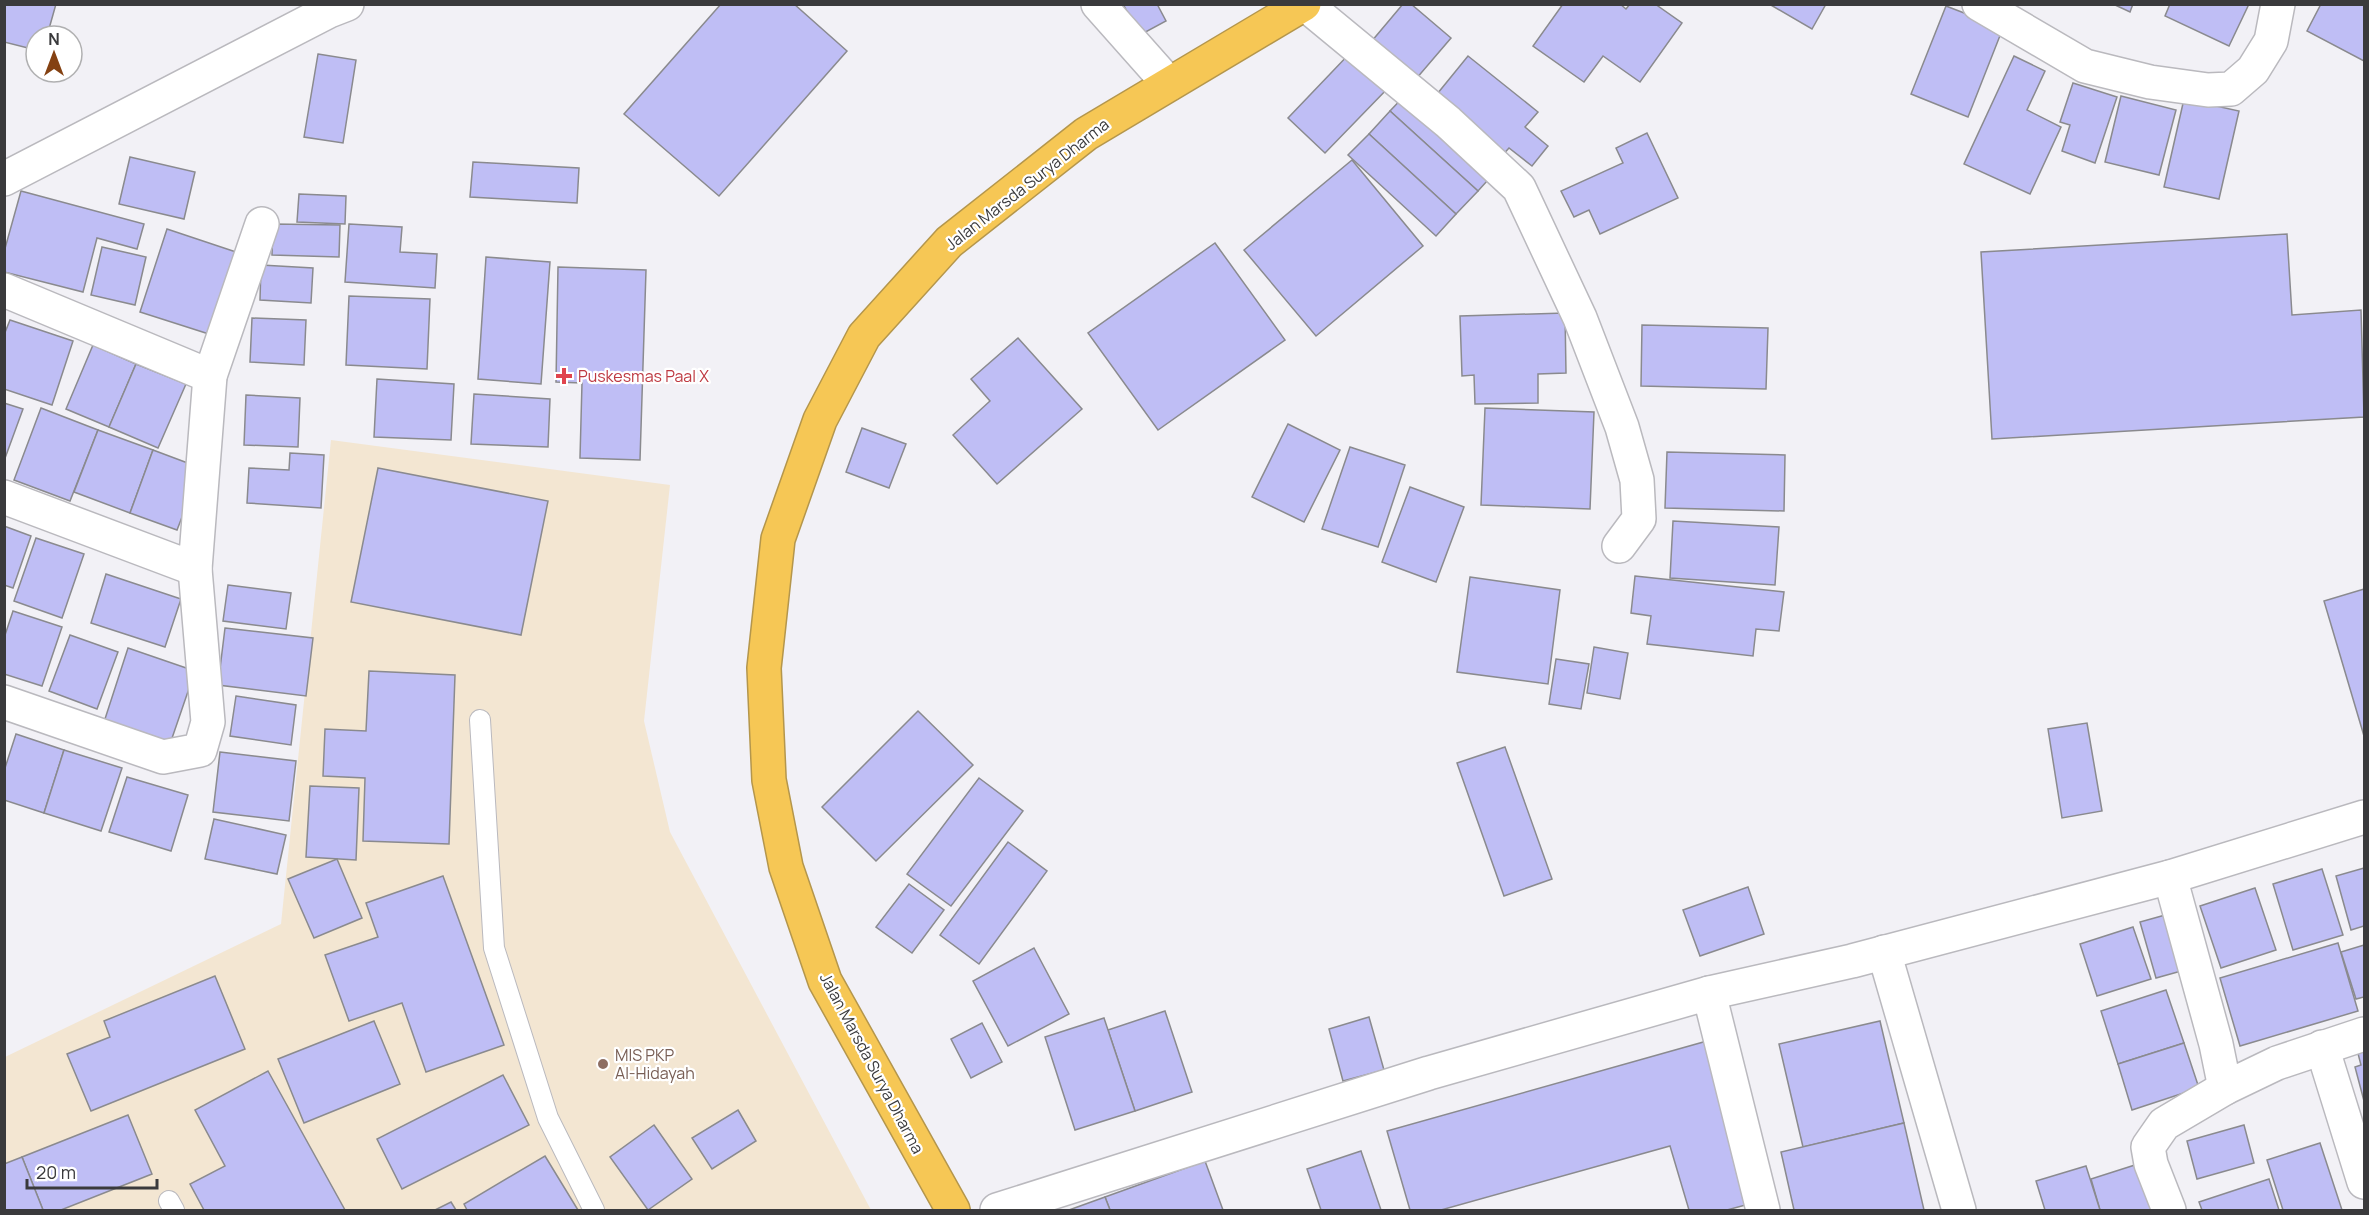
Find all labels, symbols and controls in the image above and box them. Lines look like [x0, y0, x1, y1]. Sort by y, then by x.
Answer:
north arrow [24, 24, 84, 84]
text: N [48, 28, 60, 50]
street label: Jalan Marsda Surya Dharma [941, 113, 1113, 255]
place label: Puskesmas Paal X [578, 365, 709, 387]
marker: Puskesmas Paal X [555, 367, 573, 385]
street label: Jalan Marsda Surya Dharma [815, 969, 929, 1157]
place label: MIS PKP Al-Hidayah [615, 1044, 695, 1084]
marker: MIS PKP Al-Hidayah [596, 1057, 610, 1071]
scale bar [27, 1152, 158, 1190]
text: 20 m [36, 1160, 76, 1184]

